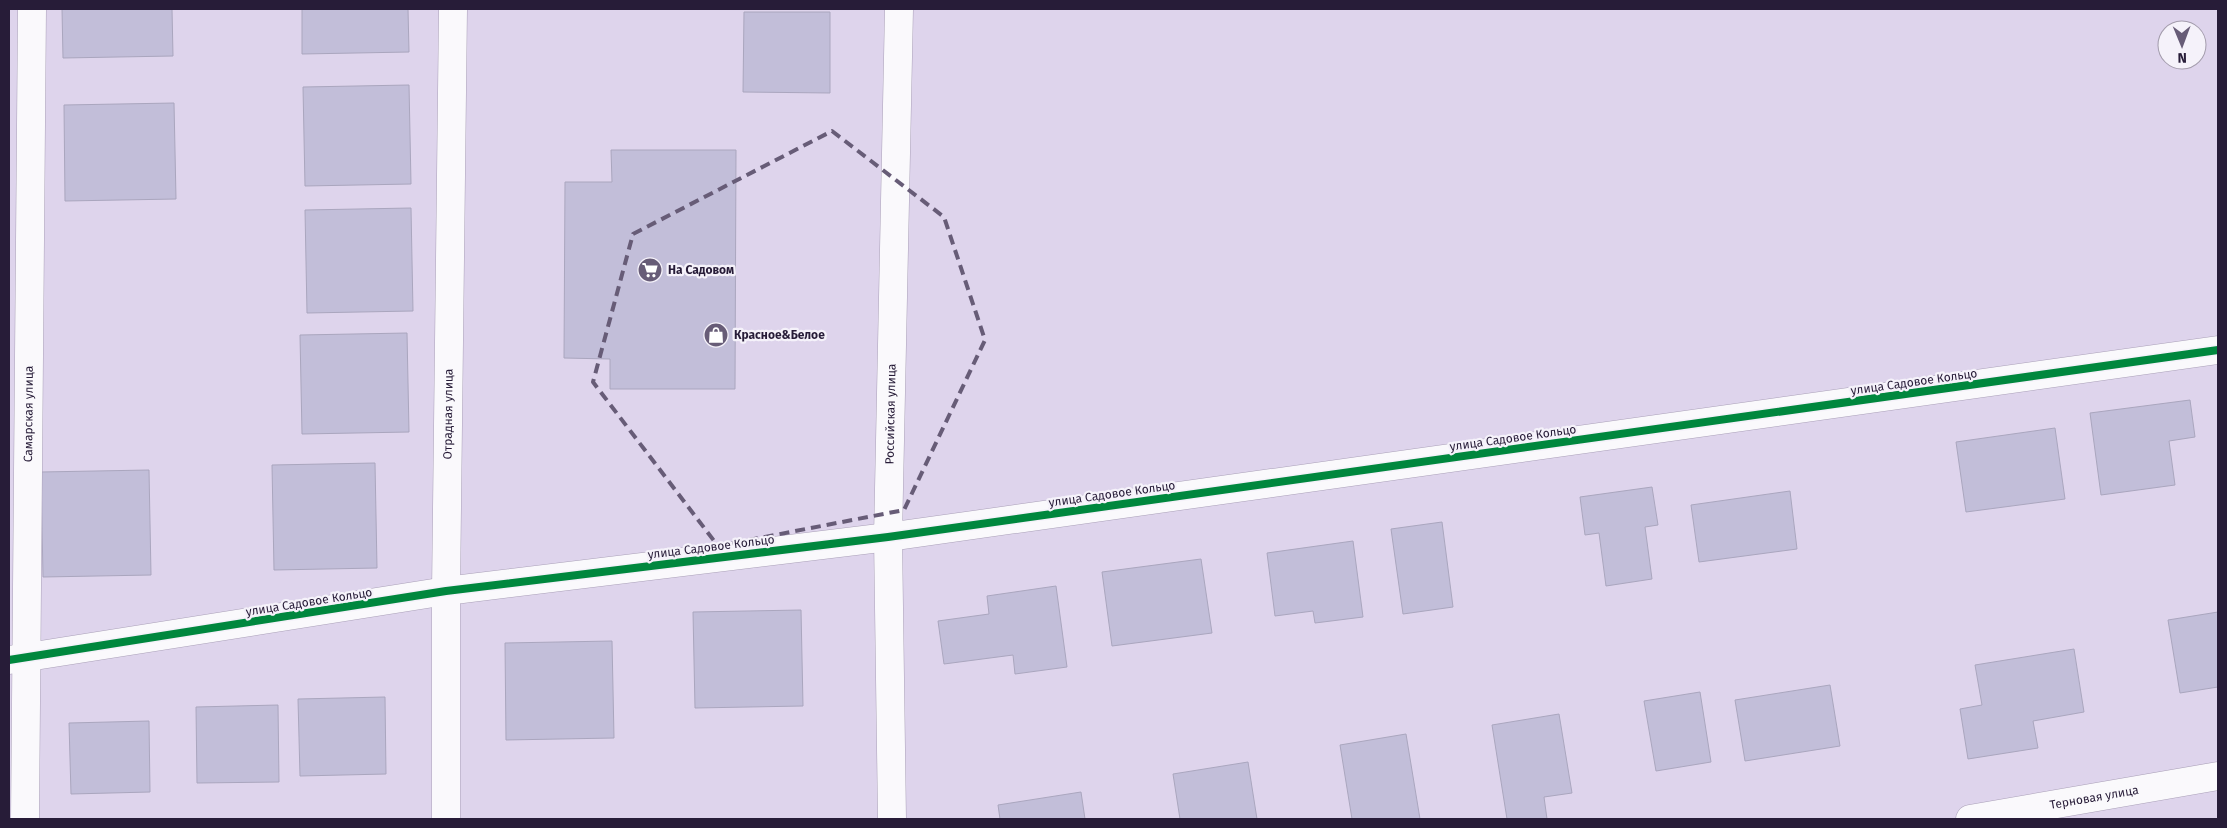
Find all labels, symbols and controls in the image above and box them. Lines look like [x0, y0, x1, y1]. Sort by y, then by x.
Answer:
north arrow [2157, 20, 2207, 70]
text: N [2177, 49, 2187, 66]
supermarket icon: На Садовом [637, 257, 663, 283]
place label: На Садовом [668, 263, 734, 277]
shop icon: Красное&Белое [703, 322, 729, 348]
place label: Красное&Белое [734, 328, 825, 342]
street label: Российская улица [883, 363, 899, 465]
street label: Самарская улица [21, 366, 36, 462]
street label: улица Садовое Кольцо [1850, 366, 1978, 398]
street label: Отрадная улица [441, 368, 456, 460]
street label: улица Садовое Кольцо [1449, 422, 1577, 454]
street label: улица Садовое Кольцо [1048, 478, 1176, 510]
street label: улица Садовое Кольцо [647, 532, 775, 562]
street label: улица Садовое Кольцо [245, 585, 373, 619]
street label: Терновая улица [2049, 783, 2140, 812]

